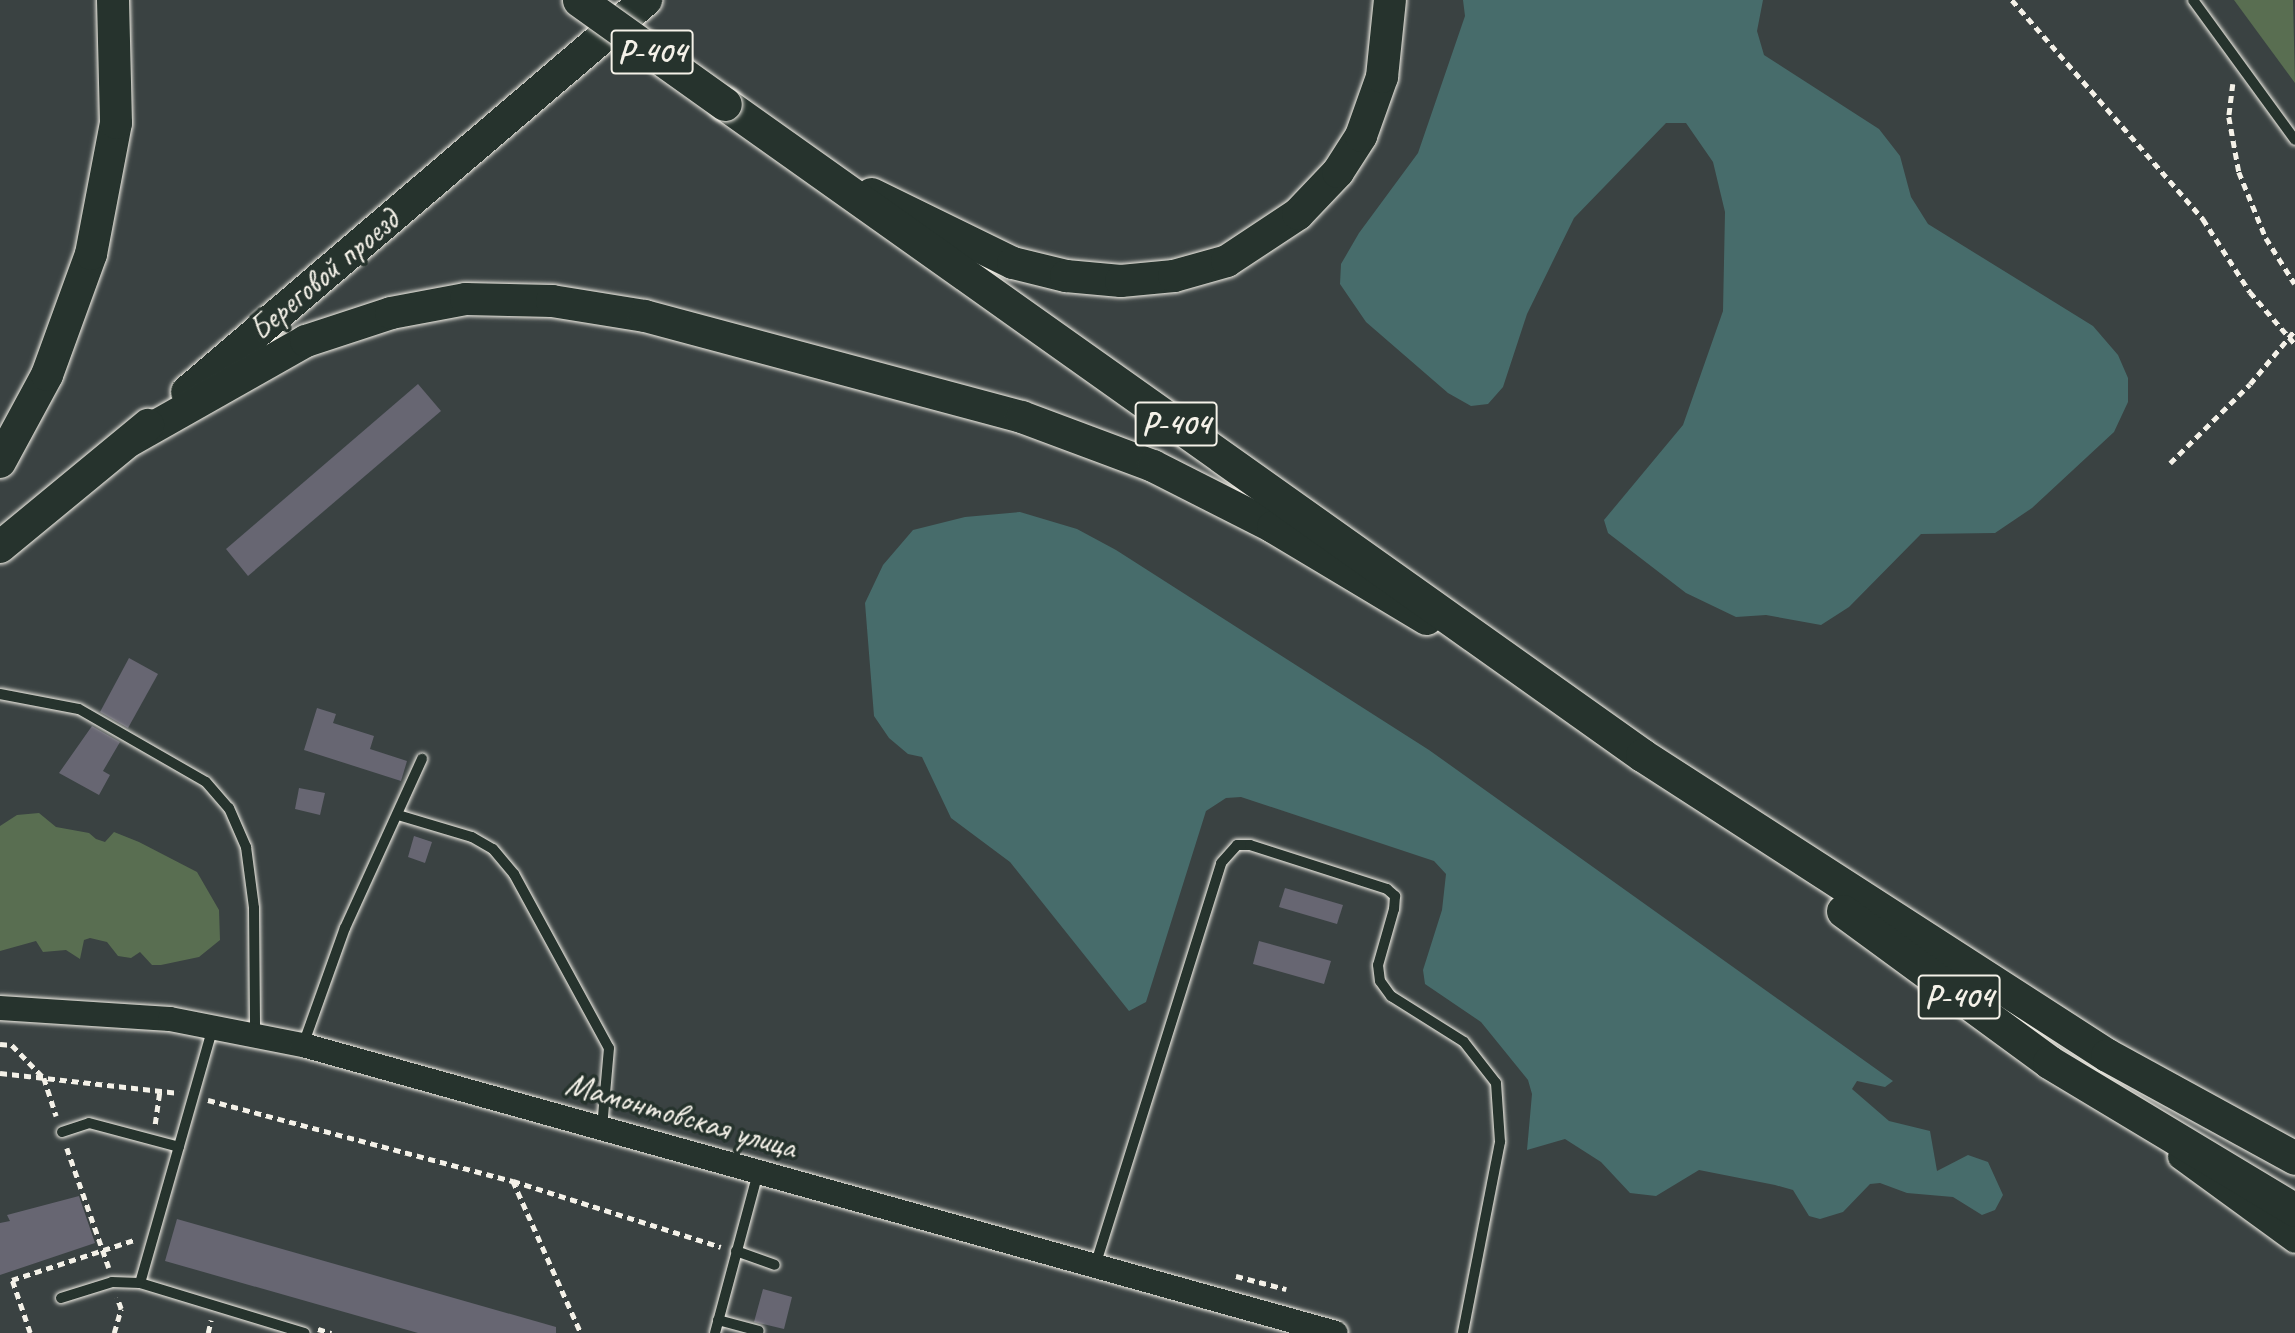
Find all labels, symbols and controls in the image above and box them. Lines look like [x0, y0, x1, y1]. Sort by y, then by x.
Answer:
road number: Р-404 [610, 24, 694, 80]
street label: Береговой проезд [241, 201, 407, 349]
road number: Р-404 [1134, 396, 1218, 452]
road number: Р-404 [1917, 968, 2001, 1026]
street label: Мамонтовская улица [560, 1064, 802, 1168]

